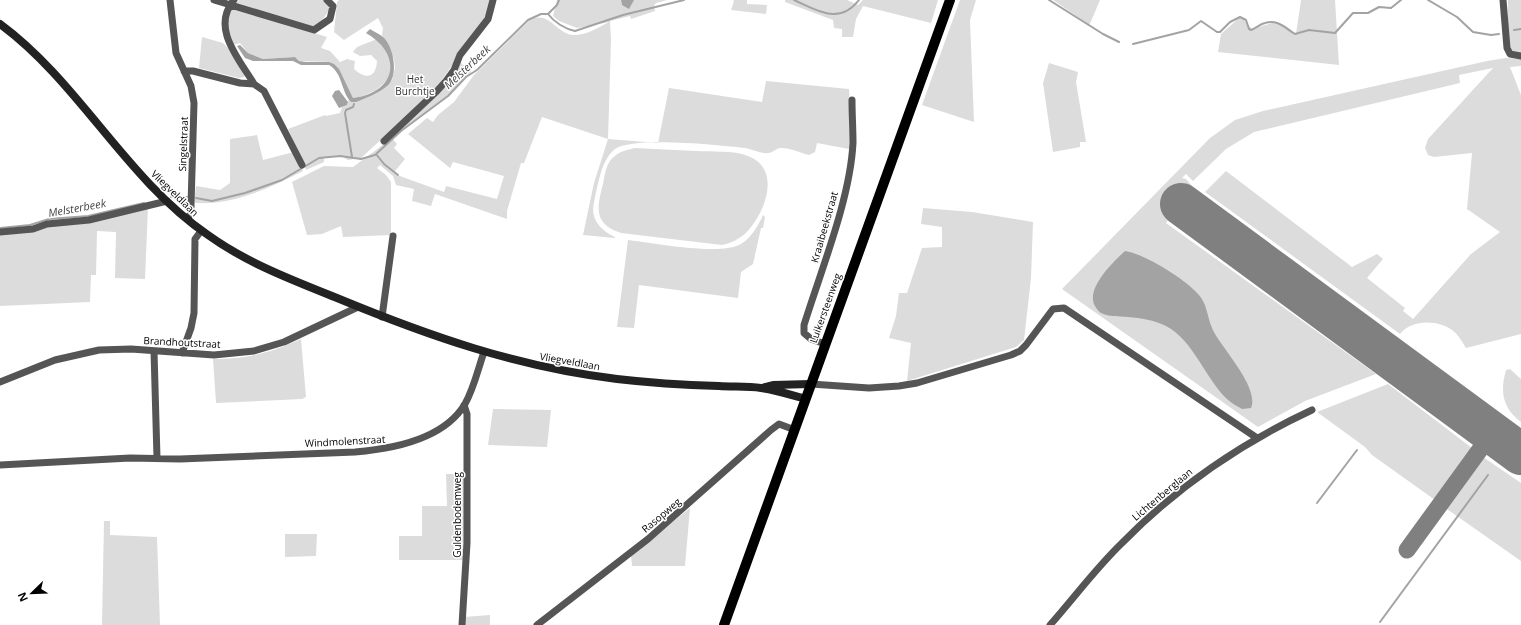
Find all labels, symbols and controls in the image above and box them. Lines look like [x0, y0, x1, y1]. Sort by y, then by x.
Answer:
water label: Melsterbeek [440, 41, 494, 92]
park label: Het Burchtje [395, 72, 435, 98]
street label: Singelstraat [175, 116, 191, 172]
street label: Vliegveldlaan [148, 167, 202, 219]
street label: Kraaibeekstraat [807, 189, 841, 264]
water label: Melsterbeek [47, 195, 108, 220]
street label: Luikersteenweg [806, 271, 844, 345]
street label: Brandhoutstraat [143, 333, 221, 351]
street label: Vliegveldlaan [539, 349, 601, 373]
street label: Windmolenstraat [304, 432, 386, 450]
street label: Lichtenberglaan [1129, 465, 1195, 523]
street label: Guldenbodemweg [450, 472, 464, 558]
street label: Rasopweg [638, 494, 684, 536]
north arrow [12, 573, 52, 613]
text: N [14, 590, 31, 604]

